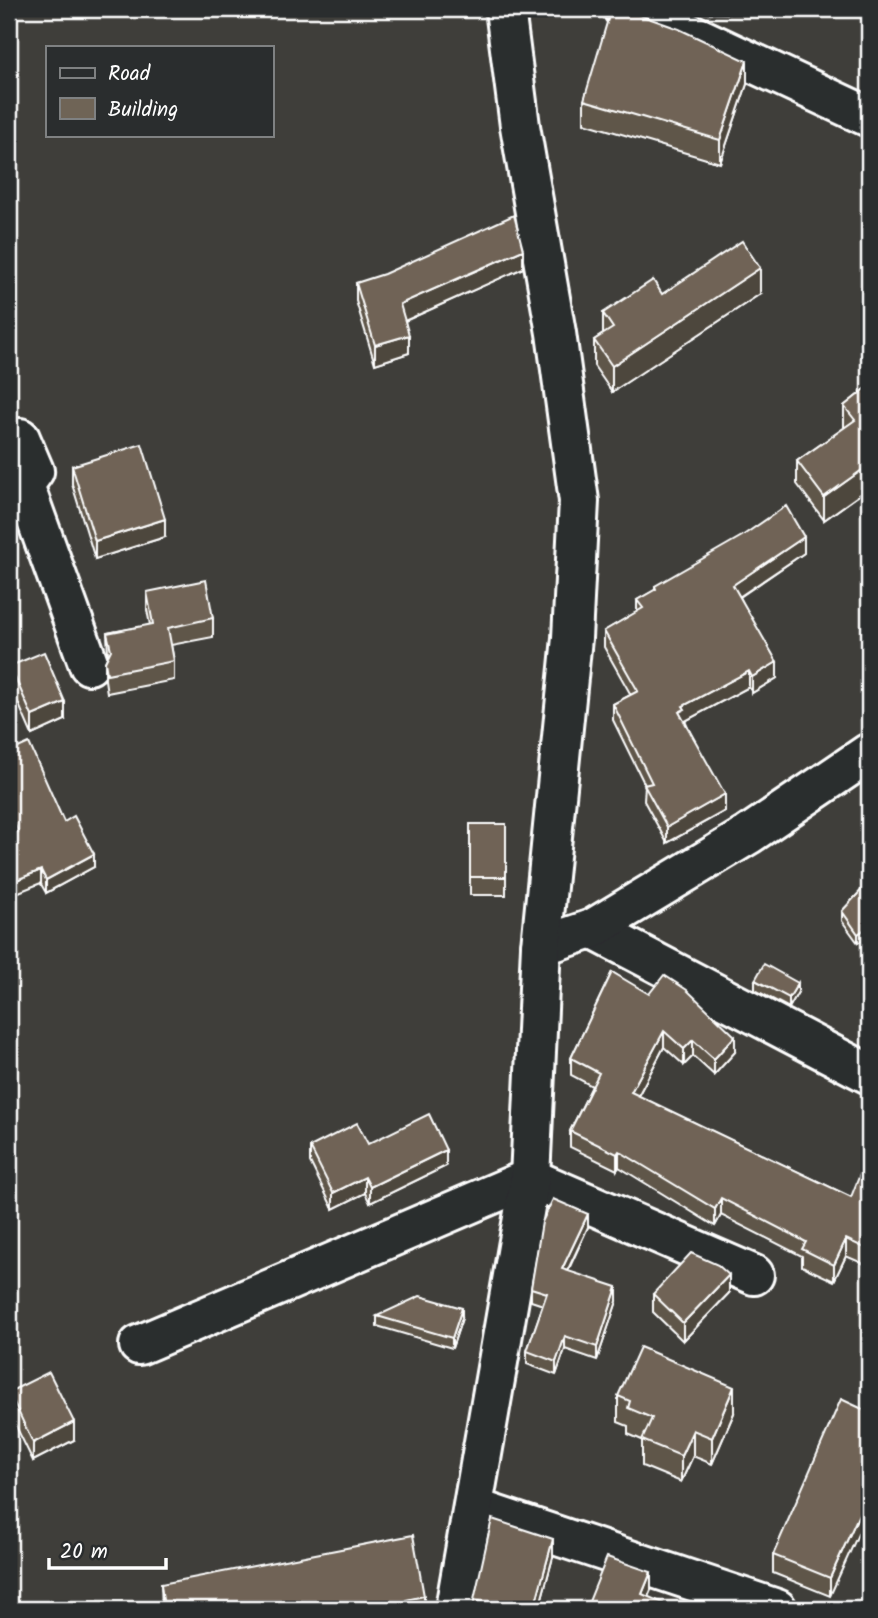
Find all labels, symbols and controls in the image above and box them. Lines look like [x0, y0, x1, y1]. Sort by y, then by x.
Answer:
legend [46, 46, 273, 136]
text: Road [108, 58, 151, 91]
text: Building [108, 94, 178, 127]
scale bar [49, 1527, 166, 1571]
text: 20 m [60, 1536, 108, 1569]

